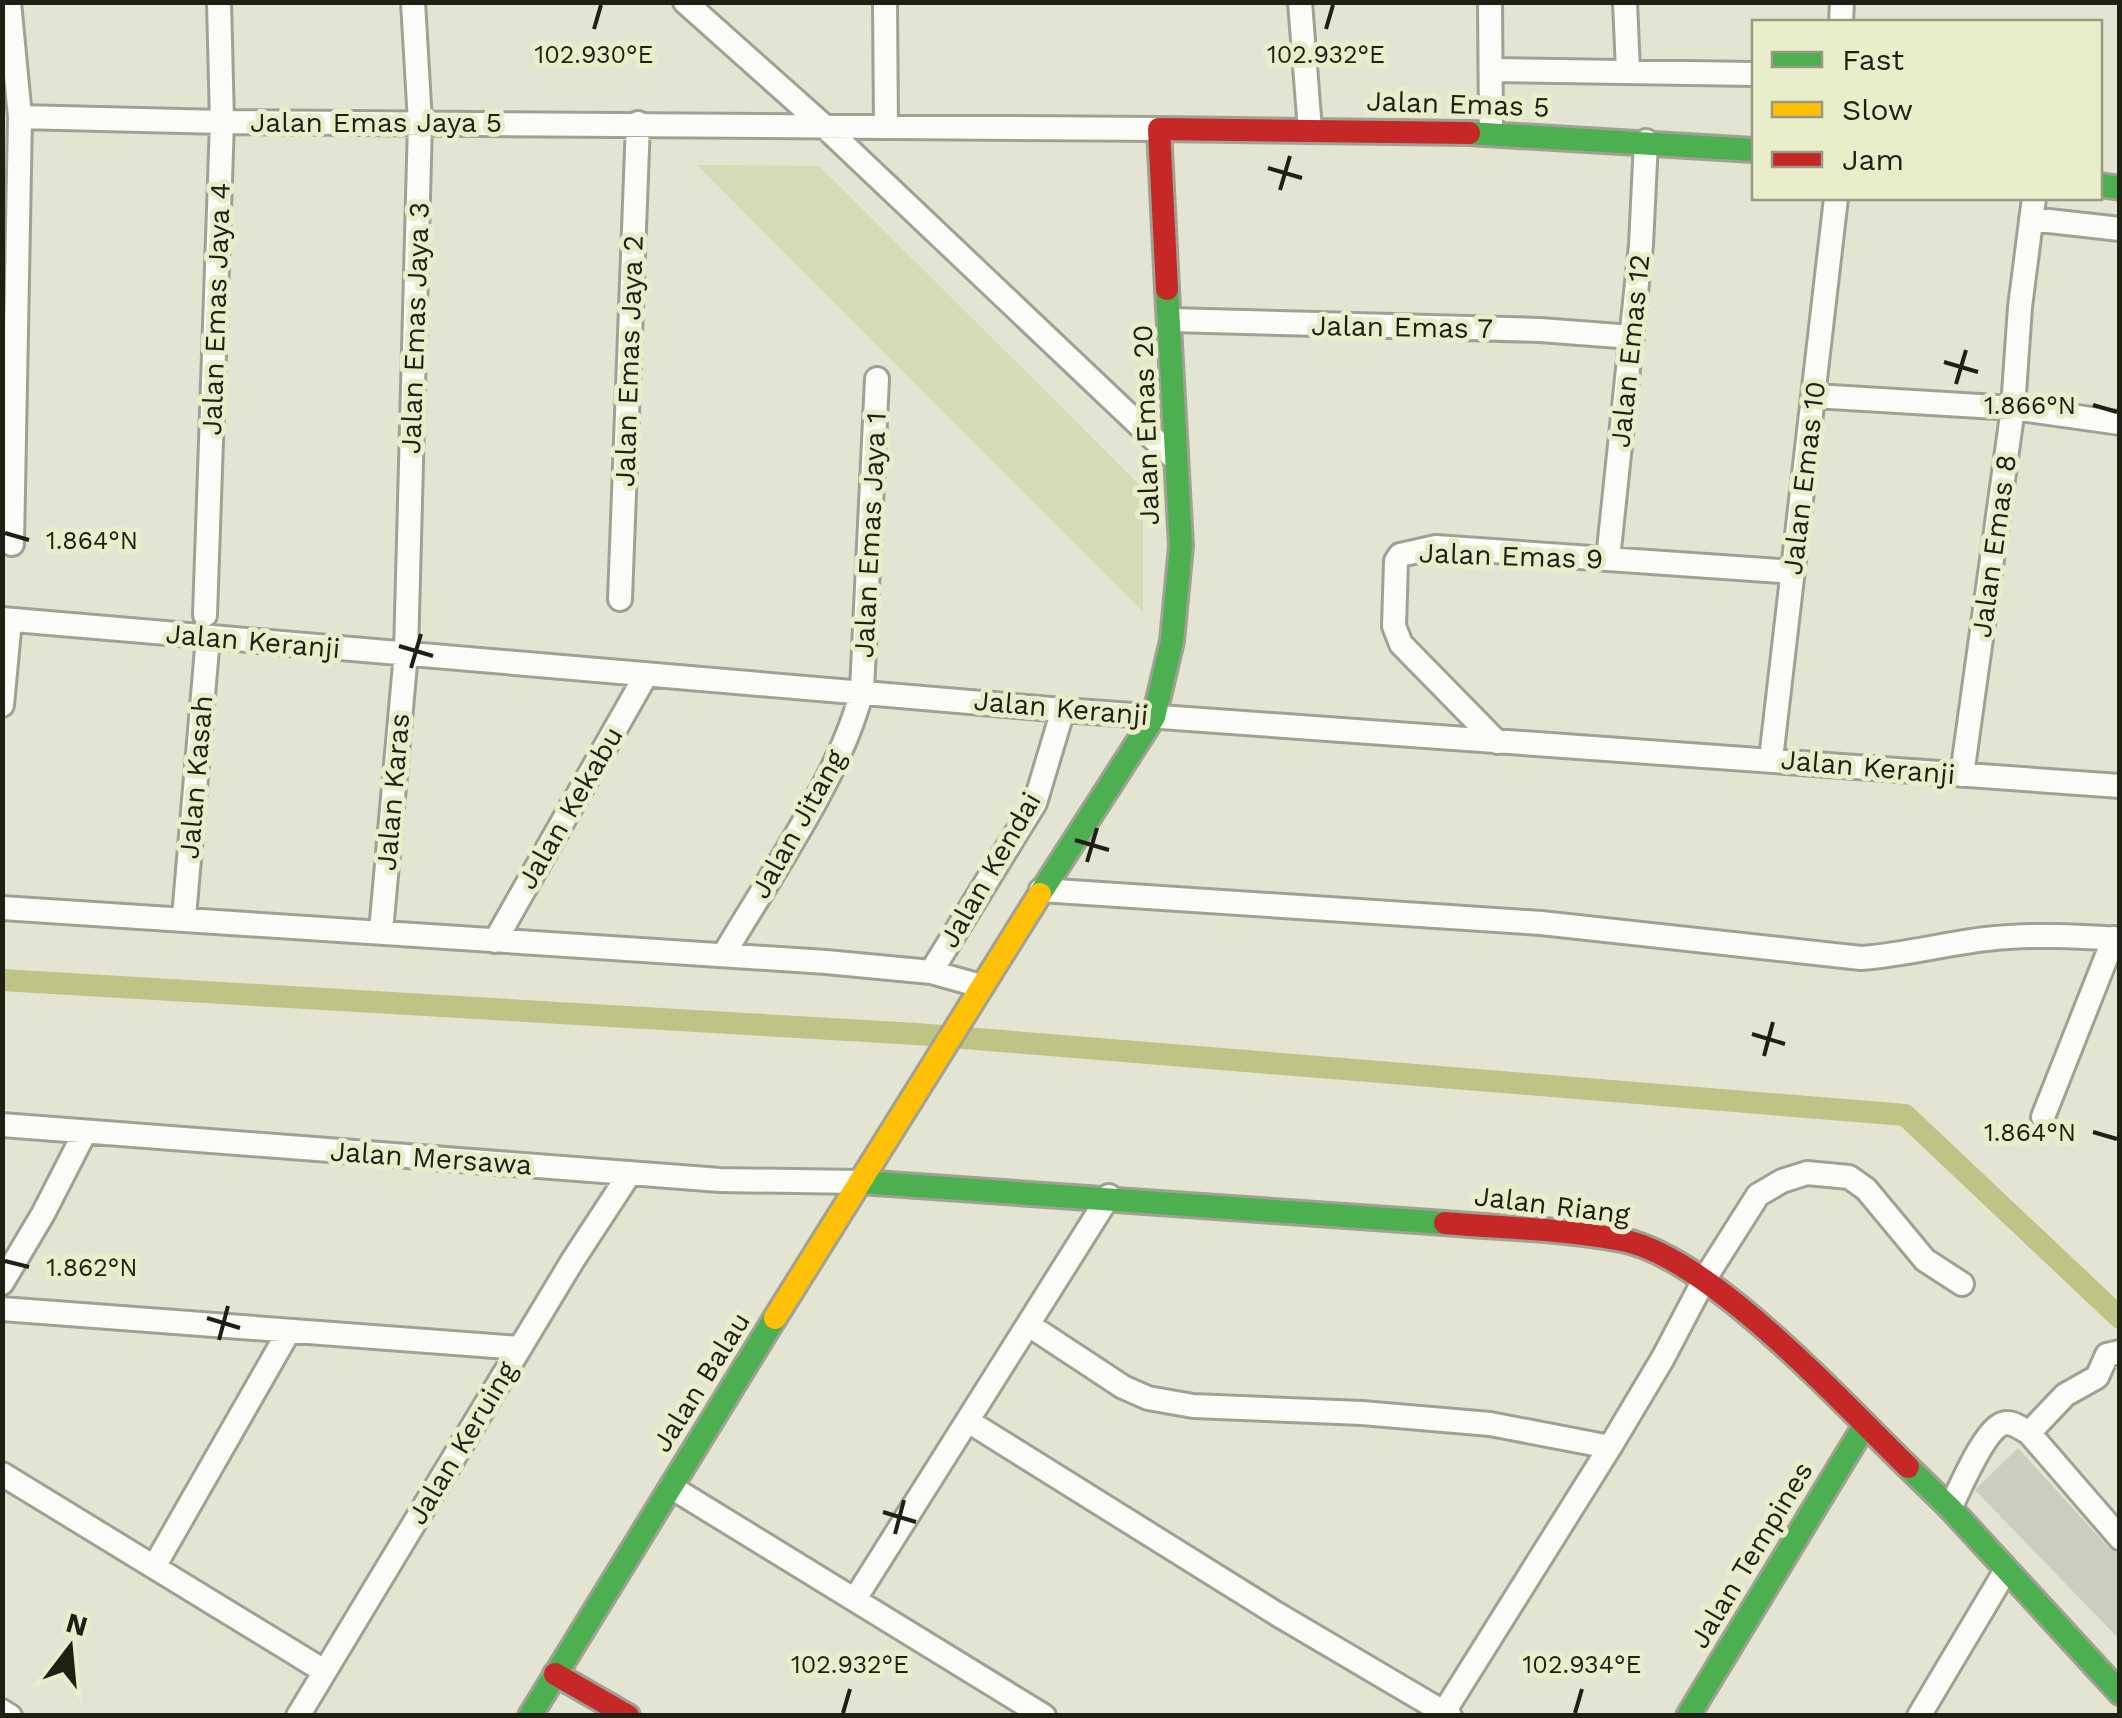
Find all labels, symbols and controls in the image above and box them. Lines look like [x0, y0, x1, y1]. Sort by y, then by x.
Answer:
legend [1752, 20, 2102, 200]
text: 102.930°E [534, 40, 654, 69]
text: 102.932°E [1267, 40, 1385, 69]
text: Fast [1842, 42, 1905, 77]
street label: Jalan Emas 5 [1366, 84, 1550, 124]
text: Slow [1842, 92, 1913, 127]
street label: Jalan Emas Jaya 5 [250, 106, 502, 139]
text: Jam [1842, 142, 1904, 177]
street label: Jalan Emas Jaya 4 [195, 182, 237, 436]
street label: Jalan Emas Jaya 3 [394, 201, 436, 455]
street label: Jalan Emas Jaya 2 [608, 234, 650, 488]
street label: Jalan Emas 12 [1603, 253, 1657, 449]
street label: Jalan Emas 7 [1311, 309, 1493, 345]
street label: Jalan Emas 20 [1126, 324, 1166, 526]
street label: Jalan Emas 10 [1776, 379, 1832, 577]
text: 1.866°N [1984, 391, 2076, 420]
street label: Jalan Emas Jaya 1 [847, 411, 893, 659]
street label: Jalan Emas 8 [1965, 452, 2023, 640]
text: 1.864°N [46, 526, 138, 555]
street label: Jalan Emas 9 [1418, 536, 1604, 576]
street label: Jalan Keranji [164, 617, 342, 665]
street label: Jalan Keranji [972, 684, 1150, 732]
street label: Jalan Kasah [172, 694, 220, 860]
street label: Jalan Karas [370, 712, 416, 872]
street label: Jalan Kekabu [510, 721, 630, 895]
street label: Jalan Keranji [1779, 743, 1957, 791]
street label: Jalan Jitang [744, 744, 852, 904]
street label: Jalan Kendai [932, 786, 1048, 954]
text: 1.864°N [1984, 1118, 2076, 1147]
street label: Jalan Mersawa [329, 1134, 533, 1182]
street label: Jalan Riang [1472, 1179, 1632, 1231]
text: 1.862°N [46, 1253, 138, 1282]
street label: Jalan Balau [645, 1306, 757, 1458]
street label: Jalan Keruing [400, 1355, 524, 1530]
street label: Jalan Tempines [1682, 1456, 1820, 1654]
north arrow [20, 1598, 120, 1698]
text: N [62, 1606, 91, 1643]
text: 102.932°E [791, 1650, 909, 1679]
text: 102.934°E [1523, 1650, 1641, 1679]

